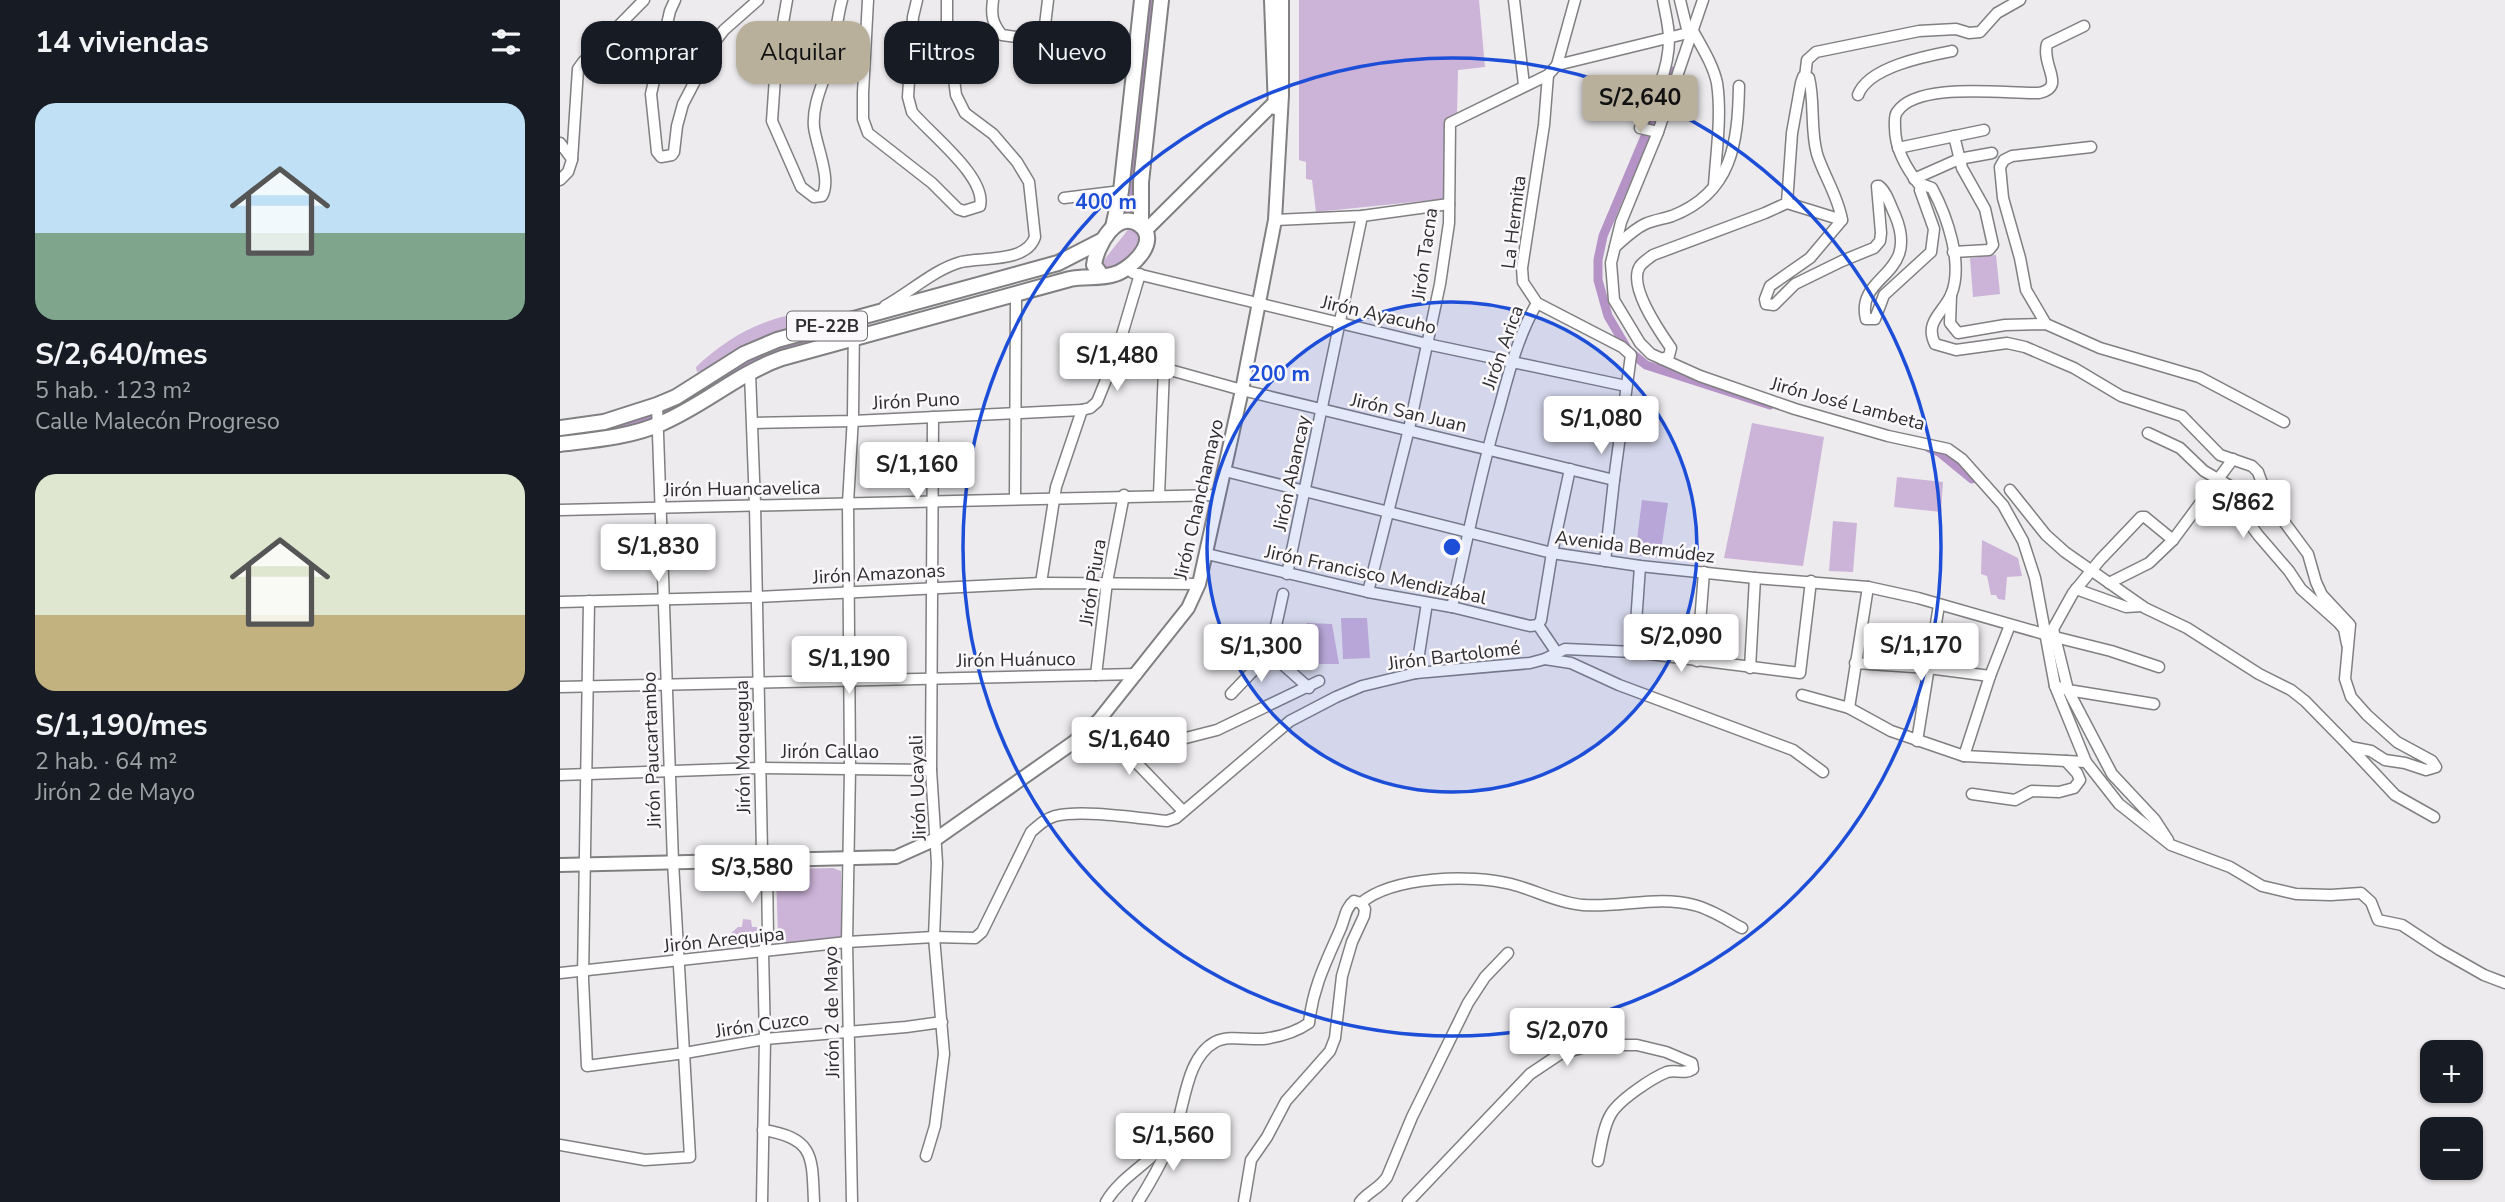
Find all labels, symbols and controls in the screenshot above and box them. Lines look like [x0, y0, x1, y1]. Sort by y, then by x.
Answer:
chip: Comprar [581, 21, 722, 84]
chip: Alquilar [736, 21, 870, 84]
chip: Filtros [884, 21, 999, 84]
chip: Nuevo [1013, 21, 1131, 84]
text: 14 viviendas [35, 22, 209, 63]
icon: filters [487, 23, 525, 61]
pin: S/2,640 [1575, 76, 1705, 135]
text: S/2,640 [1599, 82, 1681, 113]
icon: home [217, 148, 343, 274]
street label: La Hermita [1495, 174, 1533, 270]
text: 400 m [1075, 188, 1137, 216]
street label: Jirón Tacna [1405, 206, 1444, 303]
street label: Jirón Ayacuho [1318, 289, 1439, 341]
street label: Jirón Arica [1475, 302, 1530, 394]
road number: PE-22B [787, 312, 867, 340]
text: S/2,640/mes [35, 334, 208, 375]
pin: S/1,480 [1052, 334, 1182, 393]
text: S/1,480 [1076, 340, 1158, 371]
text: 200 m [1248, 360, 1310, 388]
street label: Jirón José Lambeta [1767, 371, 1928, 437]
text: 5 hab. · 123 m² [35, 375, 191, 406]
street label: Jirón Puno [871, 386, 960, 416]
street label: Jirón San Juan [1347, 387, 1469, 439]
pin: S/1,080 [1536, 396, 1666, 456]
text: S/1,080 [1560, 403, 1642, 434]
text: Calle Malecón Progreso [35, 406, 280, 437]
street label: Jirón Abancay [1267, 413, 1317, 534]
street label: Jirón Chanchamayo [1168, 416, 1230, 583]
pin: S/1,160 [852, 442, 982, 502]
text: S/1,160 [876, 449, 958, 480]
street label: Jirón Huancavelica [662, 475, 821, 503]
pin: S/862 [2194, 480, 2292, 540]
text: S/862 [2211, 487, 2275, 518]
icon: home [217, 519, 343, 645]
pin: S/1,830 [593, 524, 723, 584]
street label: Avenida Bermúdez [1553, 524, 1717, 570]
text: S/1,830 [617, 531, 699, 562]
centre of rings [1440, 535, 1464, 559]
street label: Jirón Piura [1073, 537, 1113, 628]
street label: Jirón Francisco Mendizábal [1262, 539, 1489, 611]
street label: Jirón Amazonas [811, 558, 946, 591]
pin: S/2,090 [1616, 614, 1746, 674]
text: S/2,090 [1640, 621, 1722, 652]
pin: S/1,300 [1196, 624, 1326, 684]
pin: S/1,170 [1856, 624, 1986, 683]
text: S/1,170 [1880, 630, 1962, 661]
text: S/1,300 [1220, 631, 1302, 662]
street label: Jirón Bartolomé [1385, 635, 1522, 677]
pin: S/1,190 [784, 636, 914, 696]
text: S/1,190 [808, 643, 890, 674]
street label: Jirón Huánuco [955, 646, 1076, 674]
street label: Jirón Paucartambo [636, 671, 668, 830]
street label: Jirón Moquegua [729, 680, 757, 815]
text: S/1,190/mes [35, 705, 208, 746]
pin: S/1,640 [1064, 718, 1194, 777]
text: S/1,640 [1088, 724, 1170, 755]
street label: Jirón Ucayali [903, 735, 933, 842]
street label: Jirón Callao [780, 739, 879, 765]
text: 2 hab. · 64 m² [35, 746, 177, 777]
text: Jirón 2 de Mayo [35, 777, 195, 808]
pin: S/3,580 [687, 846, 817, 905]
text: S/3,580 [711, 852, 793, 883]
street label: Jirón Arequipa [661, 921, 786, 959]
street label: Jirón 2 de Mayo [818, 946, 846, 1079]
street label: Jirón Cuzco [713, 1006, 811, 1045]
pin: S/2,070 [1502, 1009, 1632, 1068]
text: S/2,070 [1526, 1015, 1608, 1046]
map controls [2420, 1040, 2483, 1180]
button: + [2420, 1040, 2483, 1103]
pin: S/1,560 [1108, 1114, 1238, 1173]
button: − [2420, 1117, 2483, 1180]
text: S/1,560 [1132, 1120, 1214, 1151]

